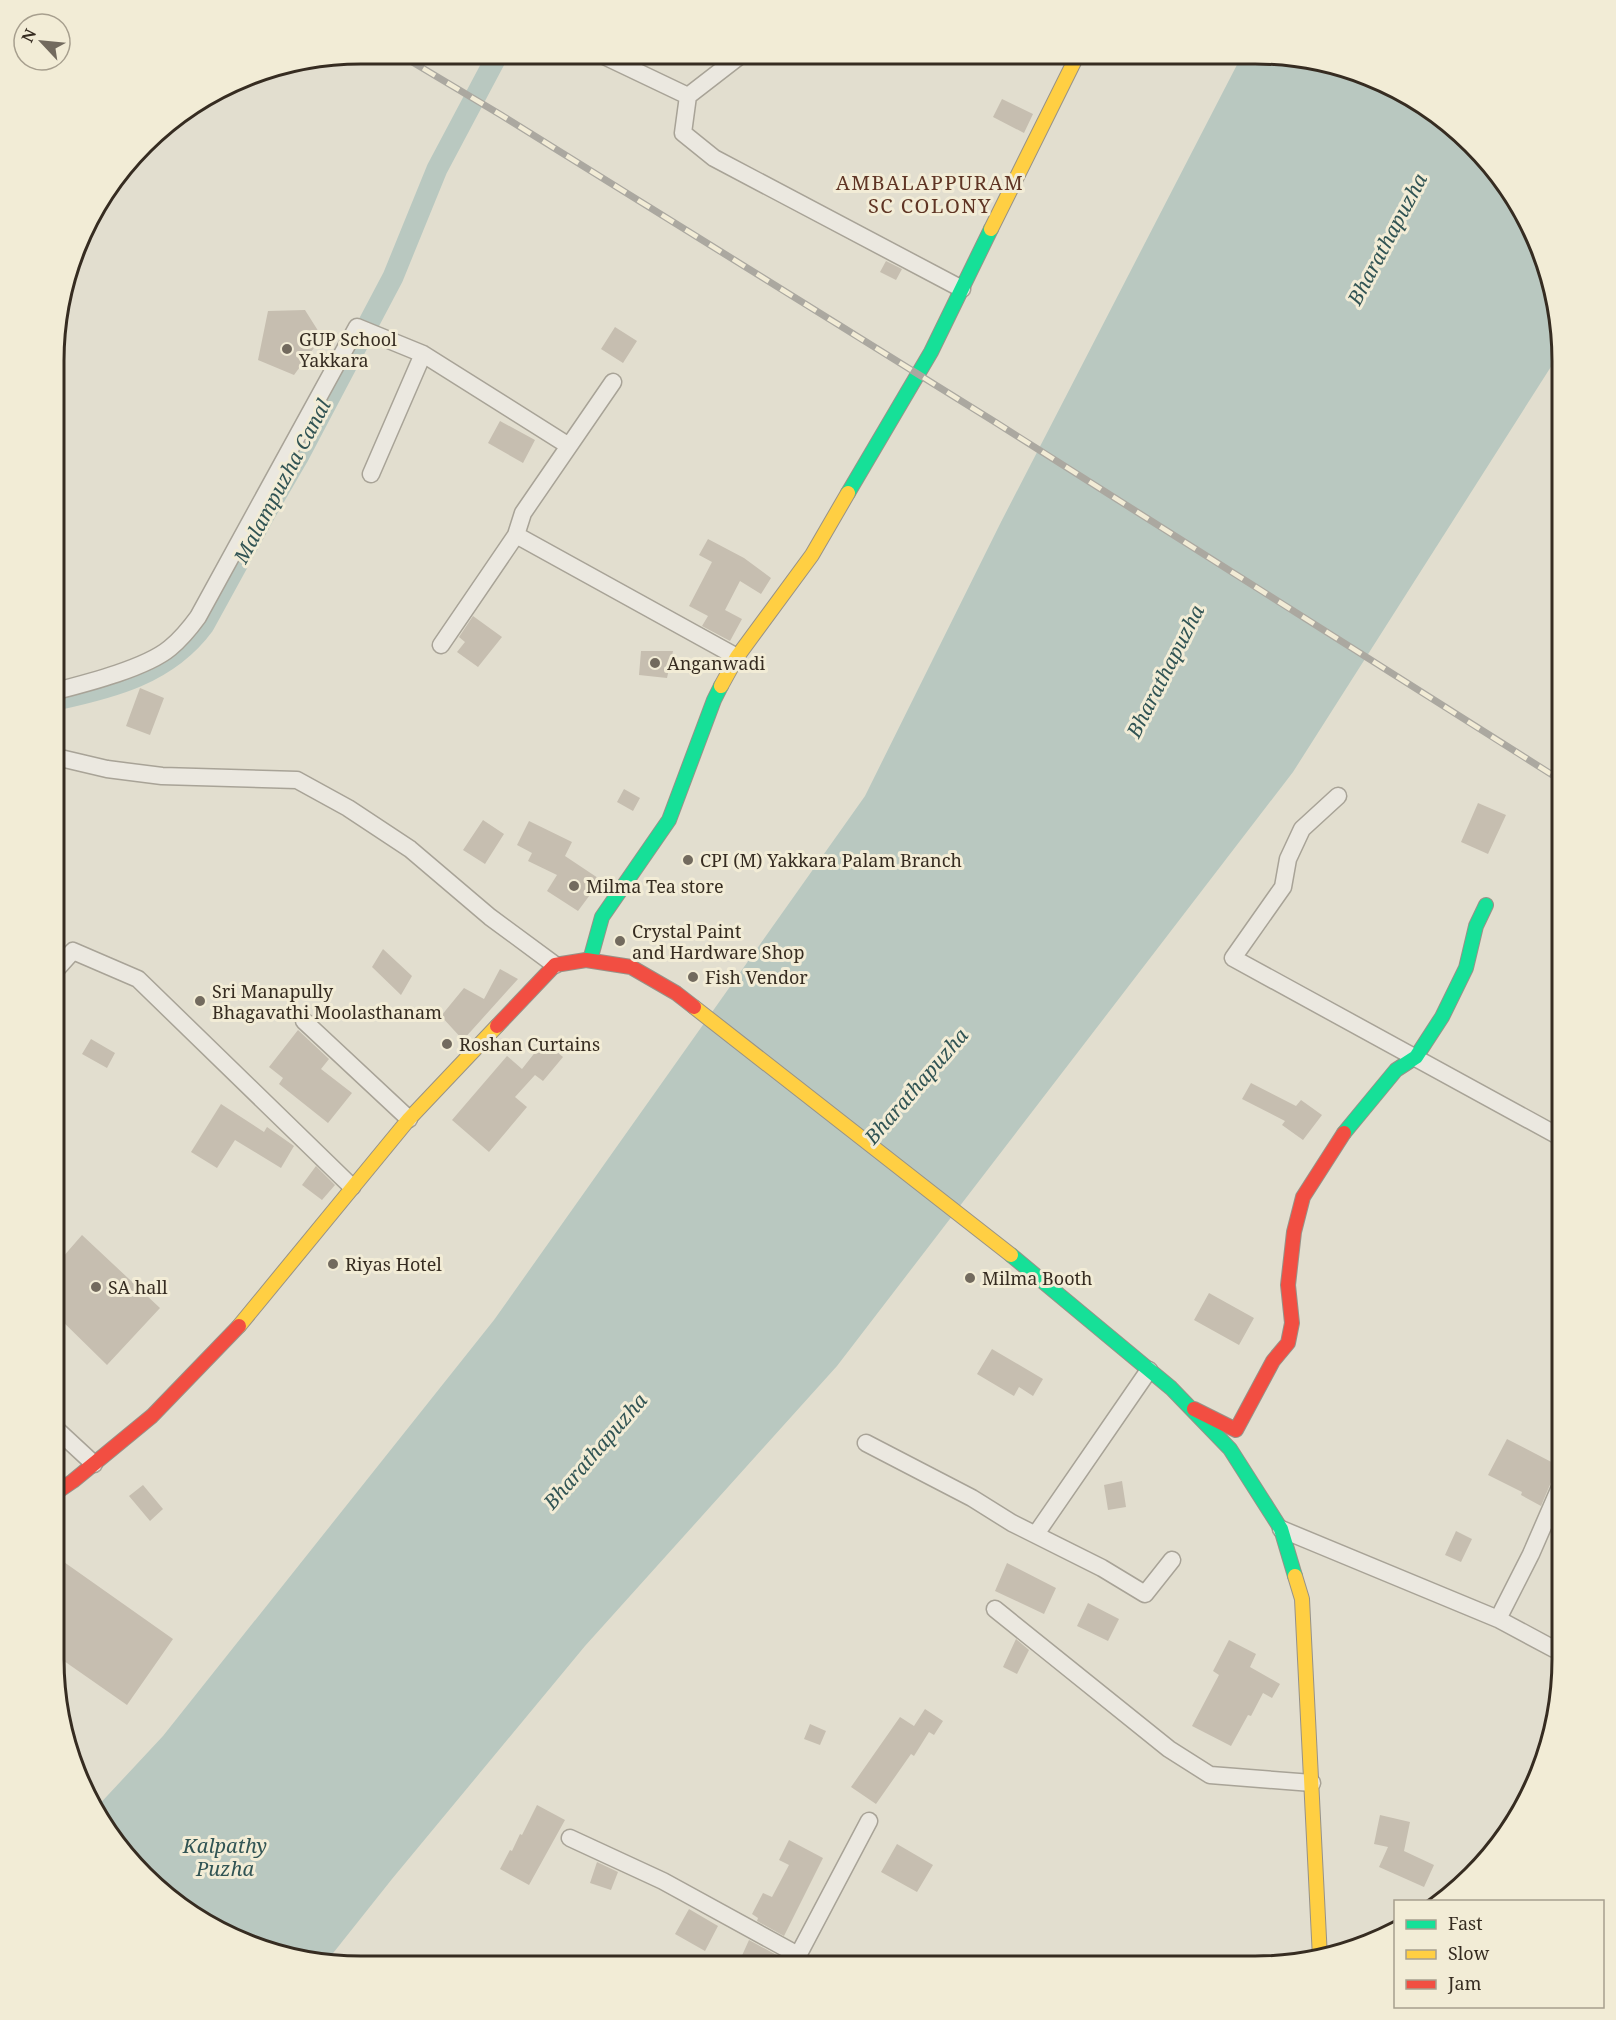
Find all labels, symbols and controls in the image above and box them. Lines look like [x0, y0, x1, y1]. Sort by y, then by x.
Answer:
north arrow [12, 12, 72, 72]
text: N [16, 25, 41, 46]
water label: Bharathapuzha [1340, 168, 1433, 310]
district label: AMBALAPPURAM SC COLONY [836, 169, 1024, 219]
place label: GUP School Yakkara [298, 327, 397, 372]
marker: GUP School Yakkara [280, 342, 294, 356]
water label: Malampuzha Canal [227, 394, 337, 569]
water label: Bharathapuzha [1120, 600, 1210, 743]
place label: Anganwadi [667, 651, 765, 675]
marker: Anganwadi [648, 656, 662, 670]
place label: CPI (M) Yakkara Palam Branch [700, 848, 962, 872]
marker: CPI (M) Yakkara Palam Branch [681, 853, 695, 867]
place label: Milma Tea store [586, 874, 724, 898]
marker: Milma Tea store [567, 879, 581, 893]
place label: Crystal Paint and Hardware Shop [632, 919, 805, 964]
marker: Crystal Paint and Hardware Shop [613, 934, 627, 948]
place label: Fish Vendor [705, 965, 808, 989]
marker: Fish Vendor [686, 970, 700, 984]
place label: Sri Manapully Bhagavathi Moolasthanam [212, 979, 442, 1024]
marker: Sri Manapully Bhagavathi Moolasthanam [193, 994, 207, 1008]
water label: Bharathapuzha [857, 1022, 974, 1150]
place label: Roshan Curtains [459, 1032, 600, 1056]
marker: Roshan Curtains [440, 1037, 454, 1051]
place label: Riyas Hotel [345, 1252, 442, 1276]
marker: Riyas Hotel [326, 1257, 340, 1271]
place label: Milma Booth [982, 1266, 1092, 1290]
marker: Milma Booth [963, 1271, 977, 1285]
place label: SA hall [108, 1275, 168, 1299]
marker: SA hall [89, 1280, 103, 1294]
water label: Bharathapuzha [536, 1387, 653, 1515]
water label: Kalpathy Puzha [182, 1832, 267, 1882]
legend [1394, 1900, 1604, 2008]
text: Fast [1448, 1911, 1483, 1935]
text: Slow [1448, 1941, 1490, 1965]
text: Jam [1447, 1971, 1482, 1995]

